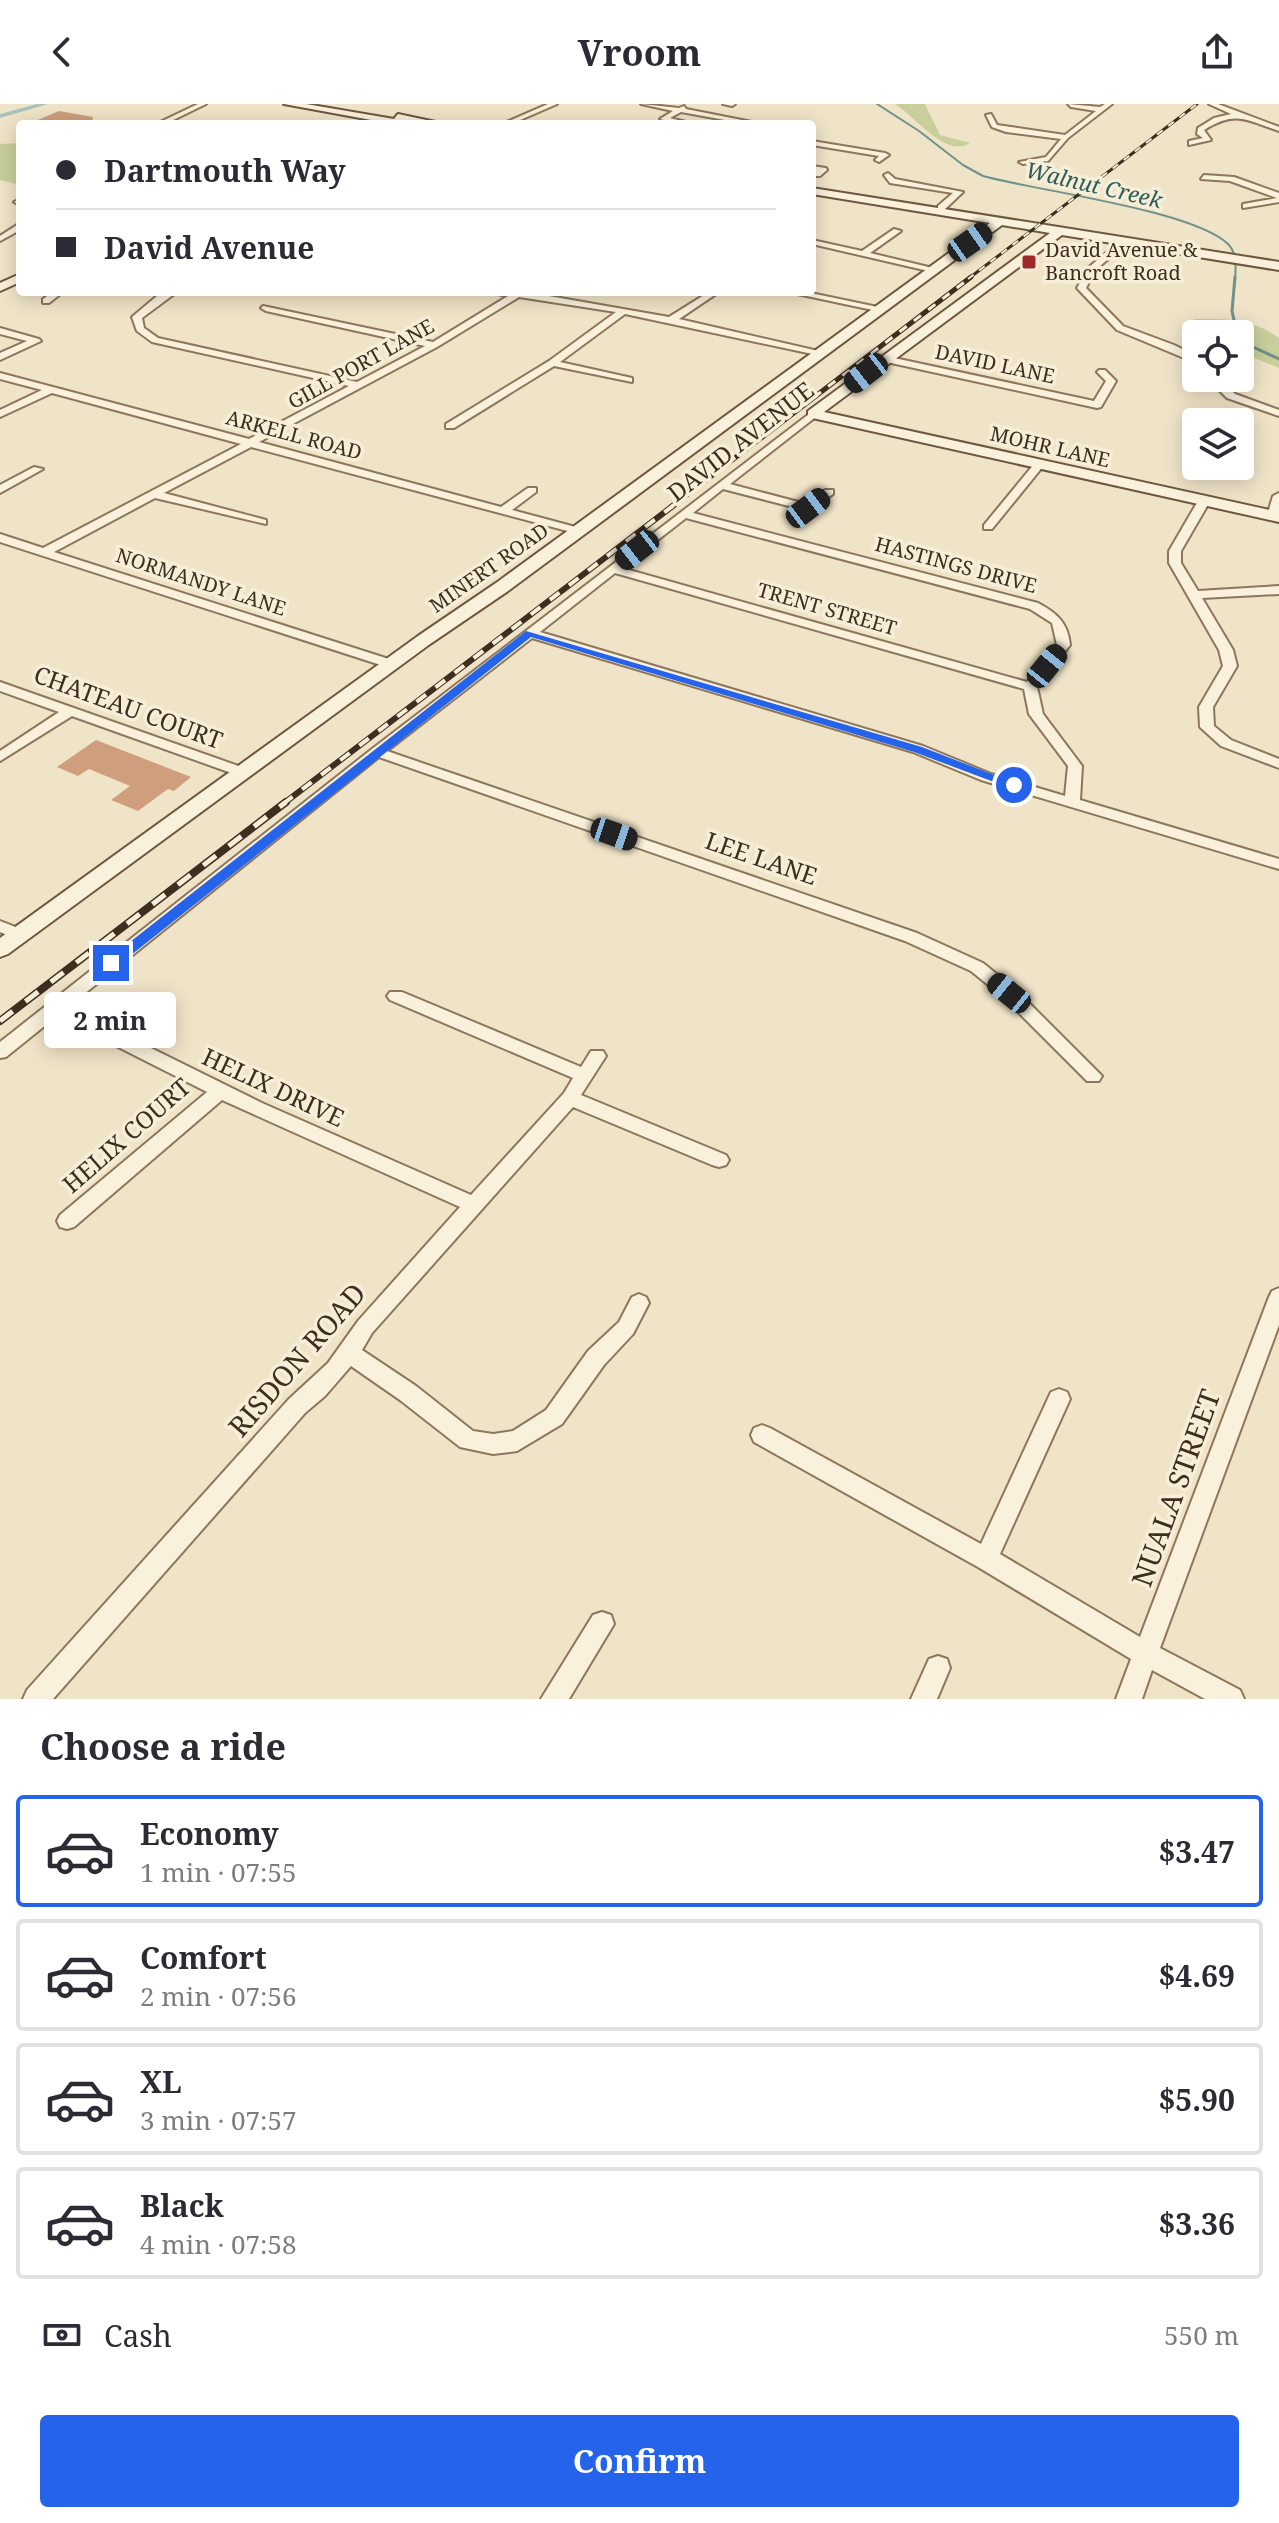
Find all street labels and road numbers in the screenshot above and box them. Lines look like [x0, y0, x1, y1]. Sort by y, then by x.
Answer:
street label: GILL PORT LANE [283, 312, 439, 415]
street label: DAVID LANE [933, 338, 1057, 389]
street label: DAVID AVENUE [660, 373, 820, 508]
street label: ARKELL ROAD [223, 403, 365, 466]
street label: MOHR LANE [988, 420, 1113, 473]
street label: MINERT ROAD [424, 516, 554, 619]
street label: HASTINGS DRIVE [872, 530, 1040, 599]
street label: NORMANDY LANE [113, 541, 290, 622]
street label: TRENT STREET [754, 576, 900, 641]
street label: CHATEAU COURT [30, 657, 228, 756]
street label: LEE LANE [701, 823, 822, 892]
street label: HELIX DRIVE [197, 1039, 350, 1134]
street label: HELIX COURT [55, 1070, 197, 1200]
street label: RISDON ROAD [219, 1275, 373, 1444]
street label: NUALA STREET [1122, 1384, 1228, 1592]

